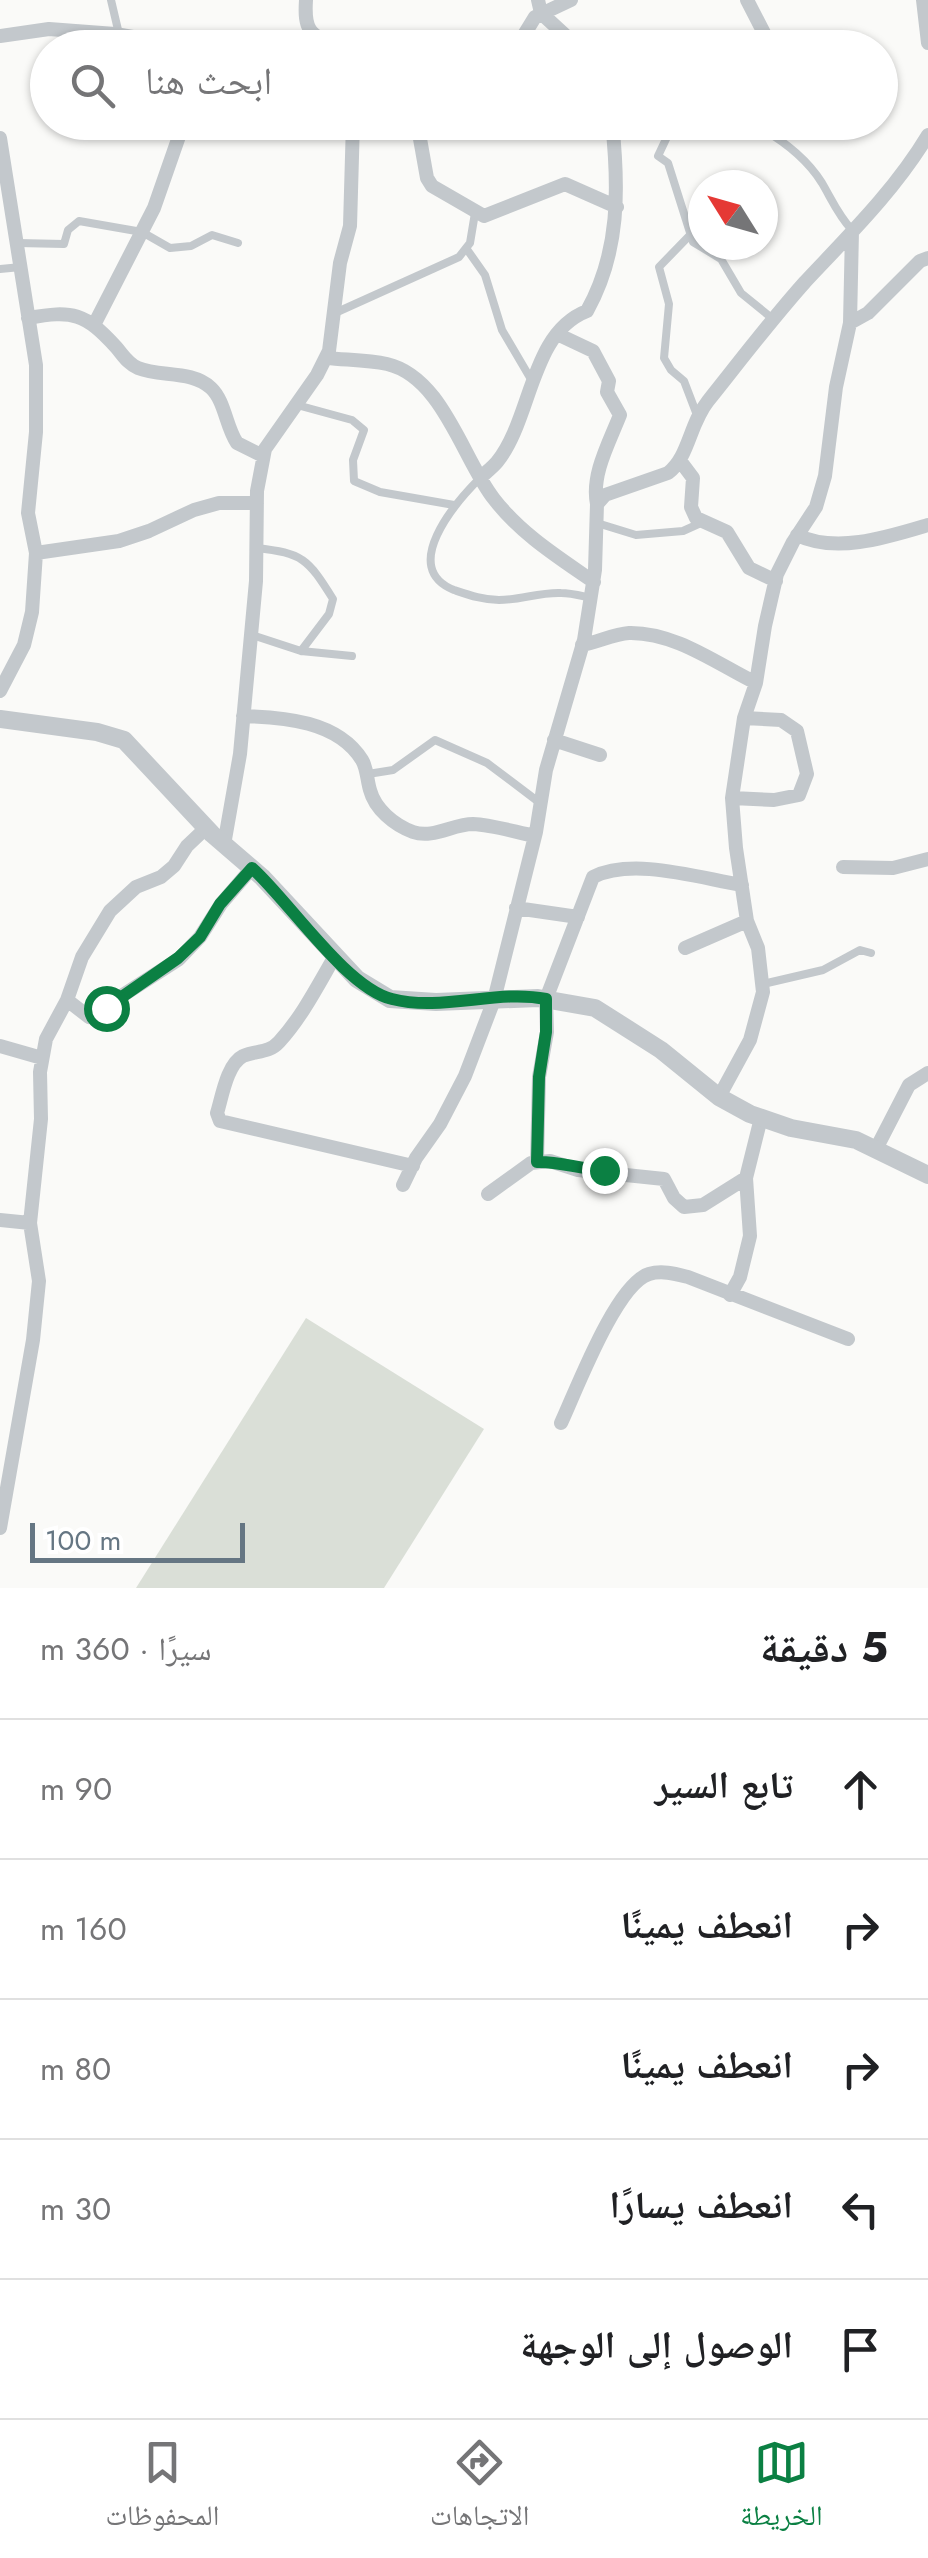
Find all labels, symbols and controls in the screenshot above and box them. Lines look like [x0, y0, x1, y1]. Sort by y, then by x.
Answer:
search box [30, 30, 898, 140]
text: ابحث هنا [145, 53, 272, 108]
icon: search [65, 58, 120, 113]
north arrow [688, 170, 778, 260]
route start [84, 986, 130, 1032]
route end [582, 1148, 628, 1194]
scale bar [30, 1518, 245, 1562]
text: 100 m [45, 1520, 121, 1561]
text: 5 دقيقة [760, 1617, 888, 1678]
text: سيرًا · 360 m [40, 1626, 212, 1672]
text: تابع السير [655, 1757, 793, 1812]
icon: ahead [833, 1762, 888, 1817]
text: 90 m [40, 1766, 112, 1812]
text: انعطف يمينًا [620, 1897, 793, 1952]
icon: right [833, 1902, 888, 1957]
text: 160 m [40, 1906, 127, 1952]
text: انعطف يمينًا [620, 2037, 793, 2092]
icon: right [833, 2042, 888, 2097]
text: 80 m [40, 2046, 111, 2092]
text: انعطف يسارًا [609, 2177, 793, 2232]
icon: left [833, 2182, 888, 2237]
text: 30 m [40, 2186, 111, 2232]
text: الوصول إلى الوجهة [520, 2317, 793, 2372]
icon: arrive [833, 2322, 888, 2377]
tab: المحفوظات [105, 2435, 219, 2543]
tab: الاتجاهات [430, 2435, 529, 2543]
tab: الخريطة [740, 2435, 823, 2543]

